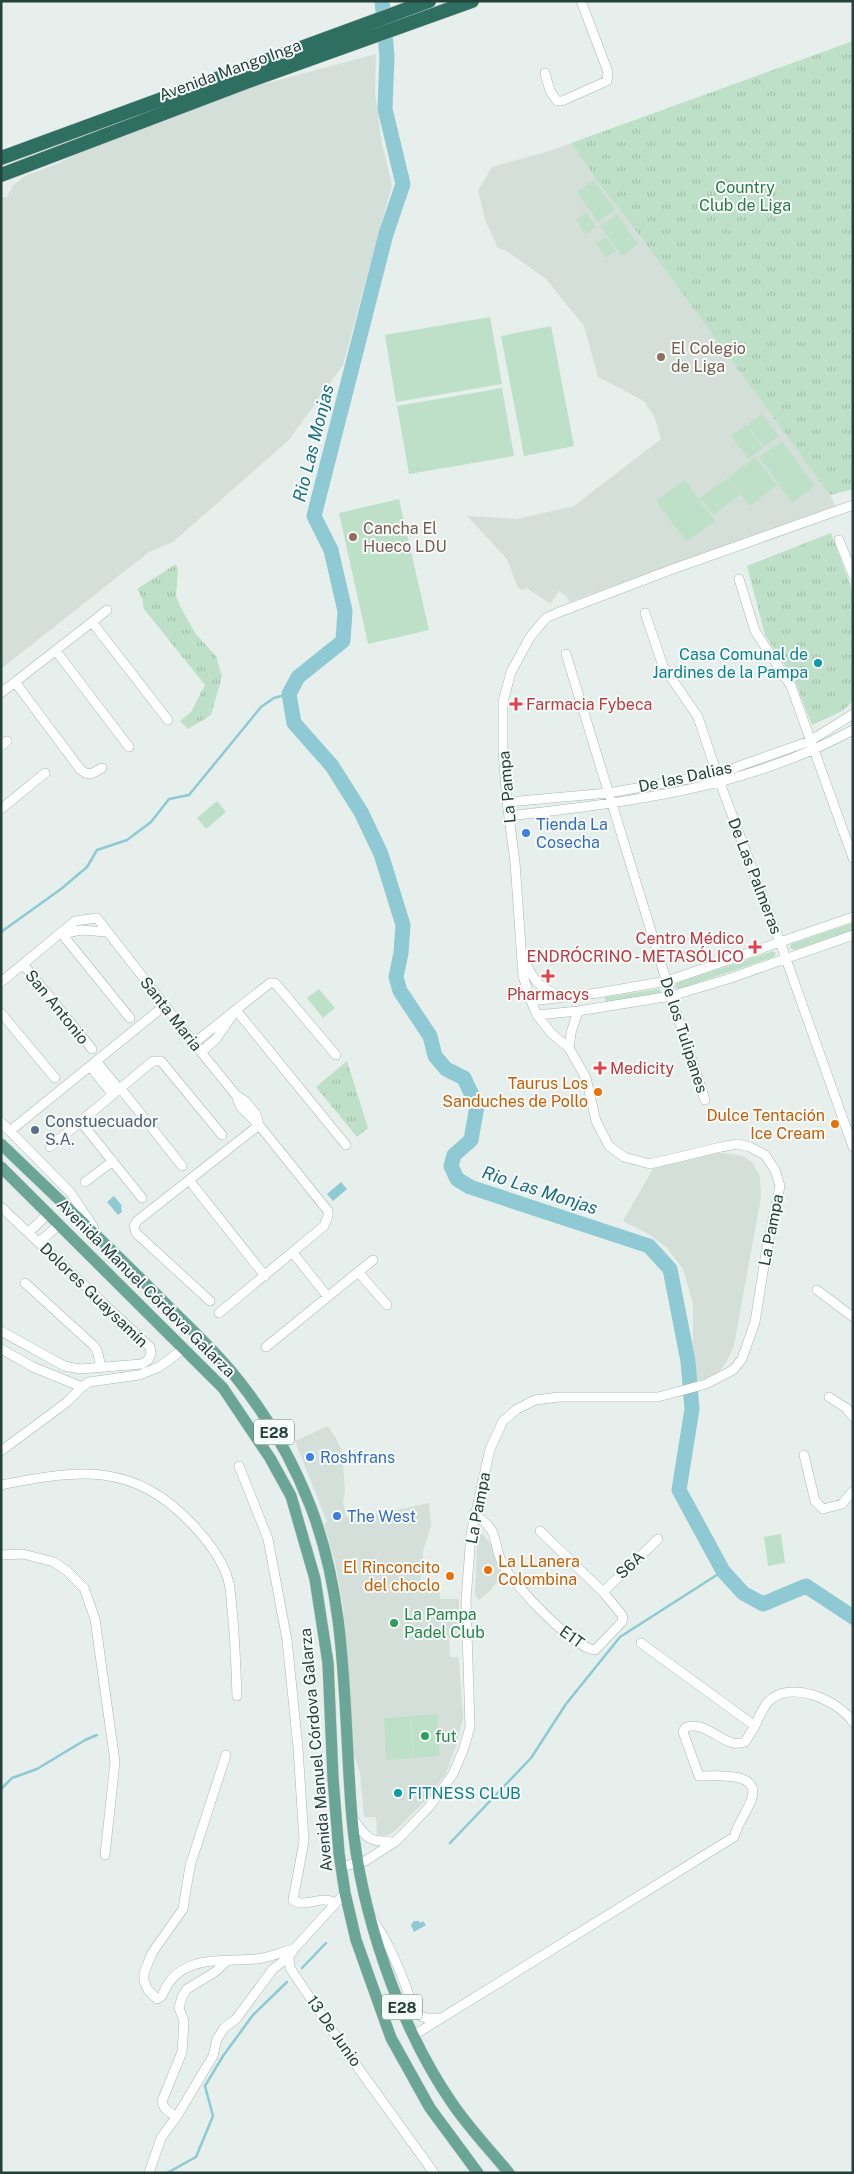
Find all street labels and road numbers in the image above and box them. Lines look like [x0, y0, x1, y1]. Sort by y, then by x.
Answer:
street label: Avenida Mango Inga [156, 35, 304, 105]
street label: La Pampa [494, 750, 520, 824]
street label: De las Dalias [637, 758, 733, 796]
street label: De Las Palmeras [724, 815, 786, 937]
street label: San Antonio [21, 966, 93, 1048]
street label: Santa Maria [136, 973, 206, 1055]
street label: De los Tulipanes [656, 975, 712, 1095]
street label: La Pampa [755, 1192, 787, 1268]
street label: Avenida Manuel Córdova Galarza [53, 1195, 239, 1381]
street label: Dolores Guaysamín [36, 1239, 152, 1351]
road number: E28 [254, 1420, 294, 1444]
street label: La Pampa [462, 1470, 494, 1546]
street label: S6A [612, 1547, 648, 1583]
street label: E1T [556, 1622, 588, 1653]
street label: Avenida Manuel Córdova Galarza [296, 1627, 336, 1873]
street label: 13 De Junio [303, 1992, 365, 2070]
road number: E28 [382, 1994, 422, 2020]

